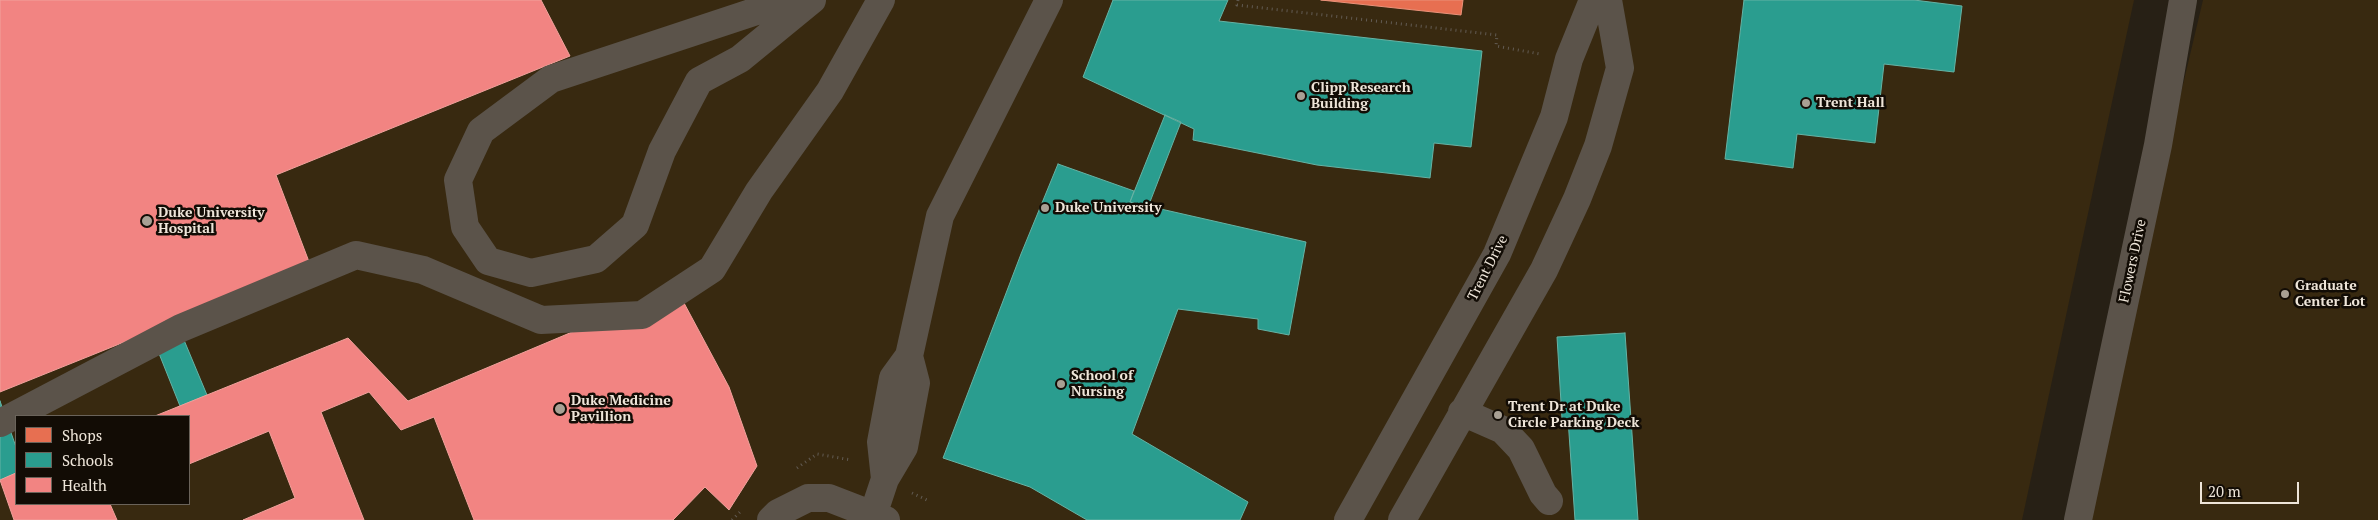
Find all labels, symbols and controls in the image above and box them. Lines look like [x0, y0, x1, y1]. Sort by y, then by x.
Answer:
place label: Clipp Research Building [1311, 80, 1411, 112]
marker: Clipp Research Building [1295, 90, 1307, 102]
place label: Trent Hall [1816, 95, 1885, 111]
marker: Trent Hall [1800, 97, 1812, 109]
place label: Duke University [1055, 200, 1162, 216]
marker: Duke University [1039, 202, 1051, 214]
place label: Duke University Hospital [158, 205, 265, 238]
marker: Duke University Hospital [140, 214, 154, 228]
street label: Flowers Drive [2116, 218, 2150, 304]
street label: Trent Drive [1464, 233, 1512, 303]
place label: Graduate Center Lot [2295, 278, 2365, 310]
marker: Graduate Center Lot [2279, 288, 2291, 300]
place label: School of Nursing [1071, 368, 1133, 401]
marker: School of Nursing [1055, 378, 1067, 390]
place label: Duke Medicine Pavillion [571, 393, 671, 426]
place label: Trent Dr at Duke Circle Parking Deck [1508, 399, 1640, 432]
marker: Duke Medicine Pavillion [553, 402, 567, 416]
marker: Trent Dr at Duke Circle Parking Deck [1492, 409, 1504, 421]
legend [15, 415, 190, 505]
text: Shops [62, 425, 102, 445]
text: Schools [62, 450, 113, 470]
scale bar [2203, 472, 2302, 504]
text: Health [62, 475, 107, 495]
text: 20 m [2208, 481, 2241, 501]

